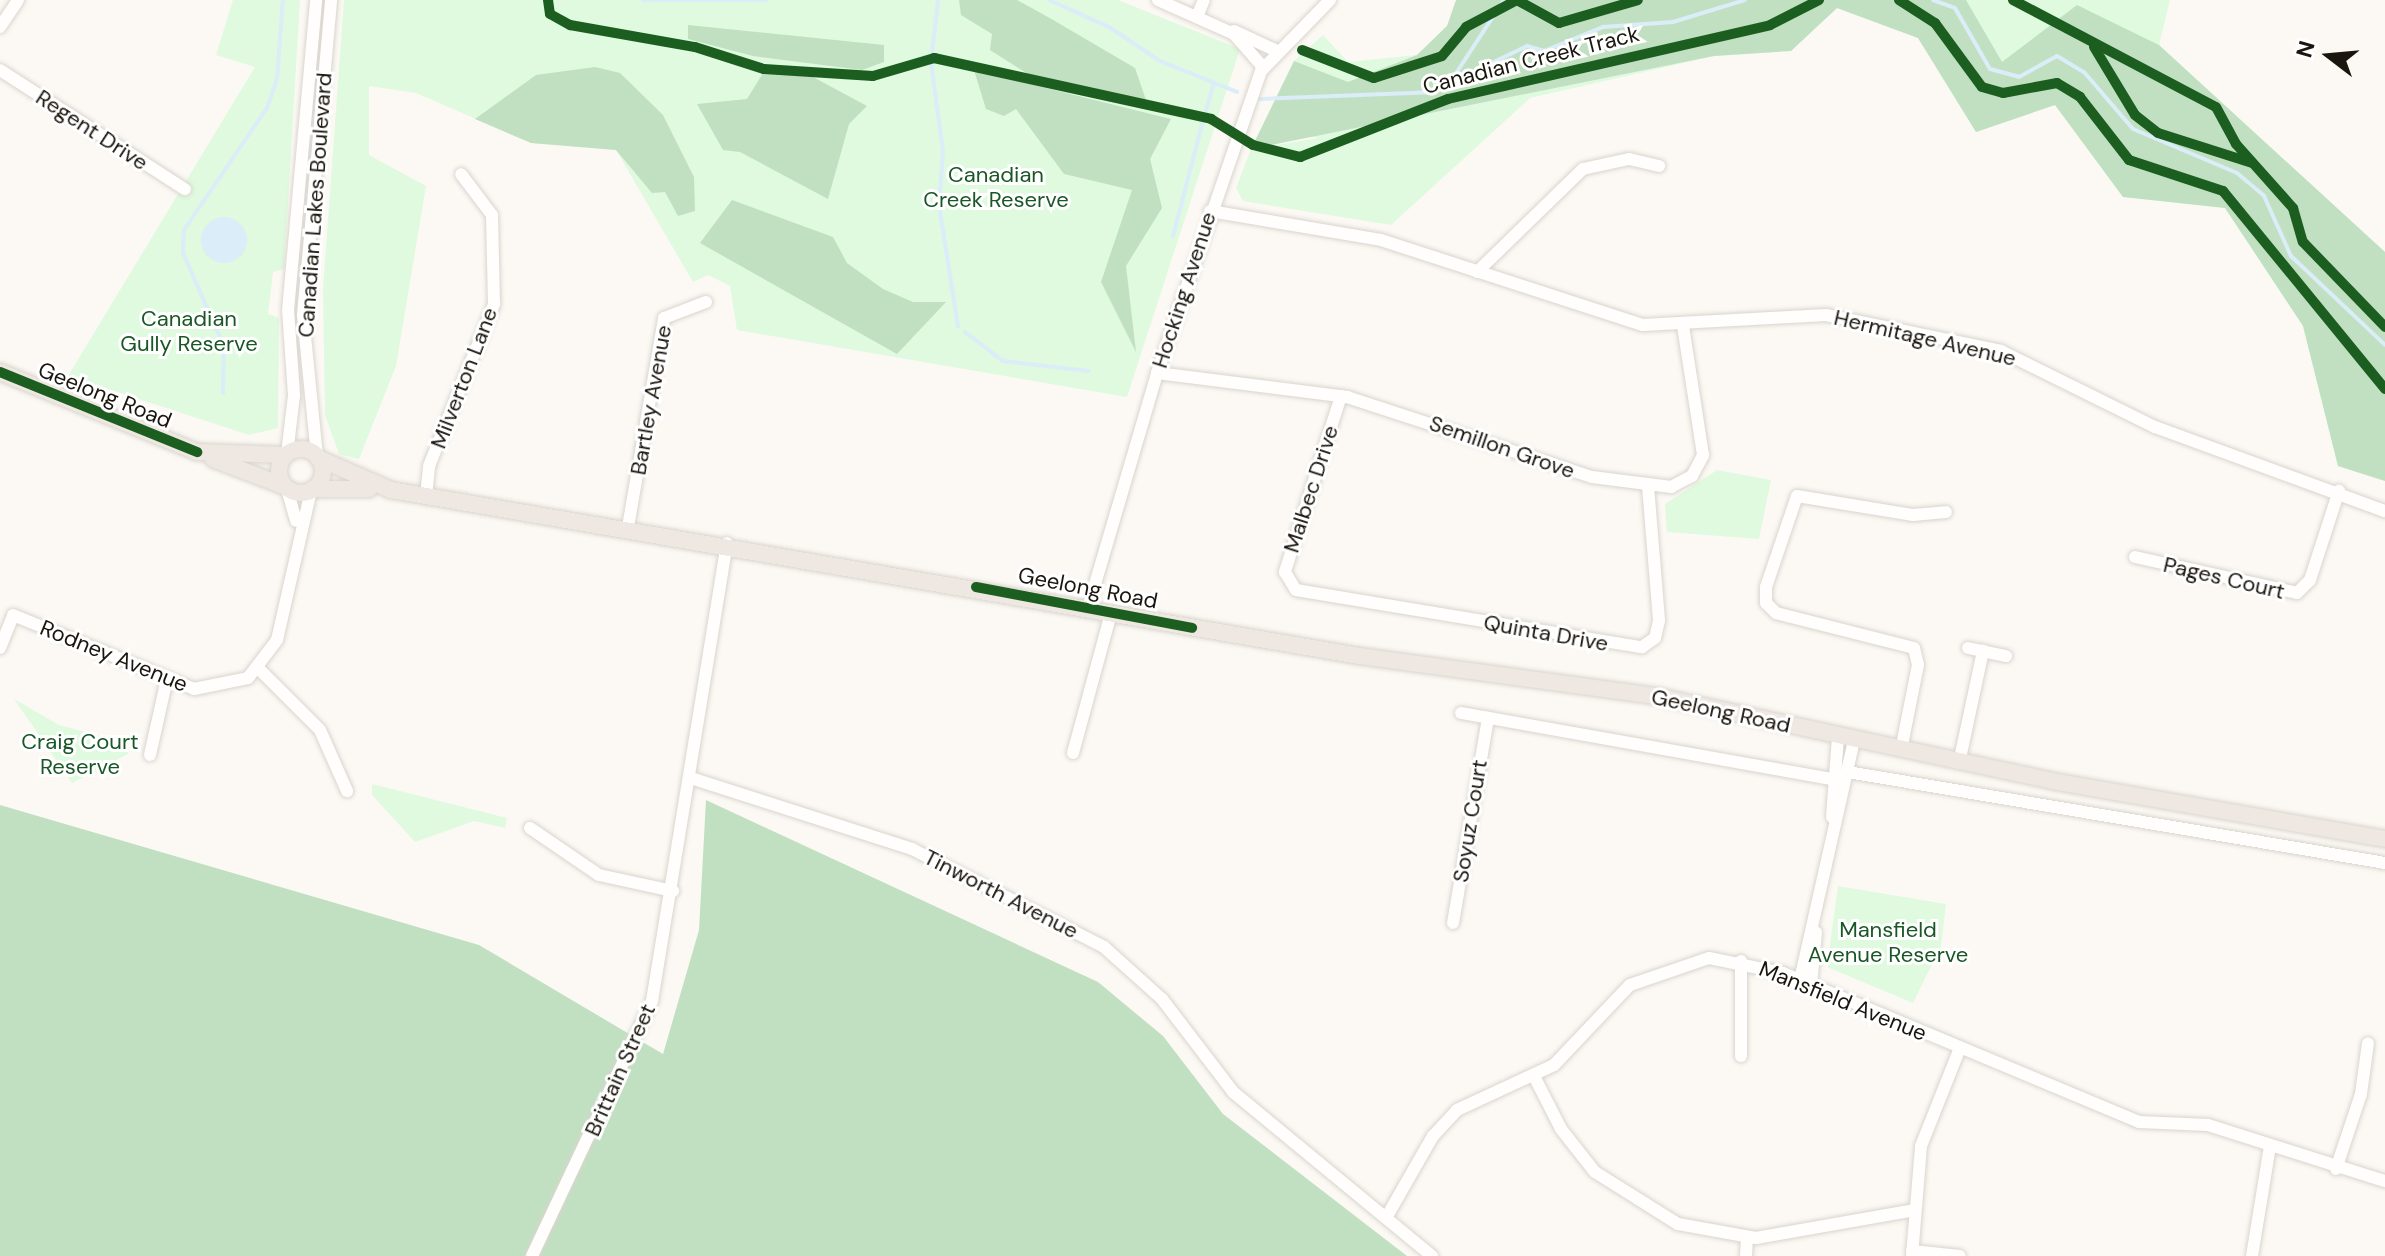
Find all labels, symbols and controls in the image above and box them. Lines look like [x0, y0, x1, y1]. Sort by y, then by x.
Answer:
north arrow [2289, 16, 2369, 96]
street label: Canadian Creek Track [1420, 20, 1642, 100]
text: N [2289, 38, 2322, 61]
street label: Canadian Lakes Boulevard [293, 72, 337, 338]
street label: Regent Drive [31, 84, 153, 176]
park label: Canadian Creek Reserve [923, 161, 1069, 212]
street label: Hocking Avenue [1146, 209, 1222, 371]
street label: Milverton Lane [425, 304, 503, 452]
street label: Hermitage Avenue [1831, 304, 2019, 372]
park label: Canadian Gully Reserve [120, 305, 258, 356]
street label: Bartley Avenue [625, 323, 677, 477]
street label: Geelong Road [34, 356, 176, 434]
street label: Semillon Grove [1426, 410, 1578, 484]
street label: Malbec Drive [1278, 422, 1344, 556]
street label: Pages Court [2161, 551, 2287, 605]
street label: Geelong Road [1016, 562, 1160, 614]
street label: Quinta Drive [1482, 609, 1610, 657]
street label: Rodney Avenue [36, 614, 192, 698]
street label: Geelong Road [1649, 683, 1793, 739]
park label: Craig Court Reserve [21, 728, 139, 780]
street label: Soyuz Court [1447, 758, 1493, 884]
street label: Tinworth Avenue [919, 844, 1083, 944]
park label: Mansfield Avenue Reserve [1808, 916, 1968, 968]
street label: Mansfield Avenue [1755, 955, 1931, 1047]
street label: Brittain Street [579, 1000, 661, 1140]

